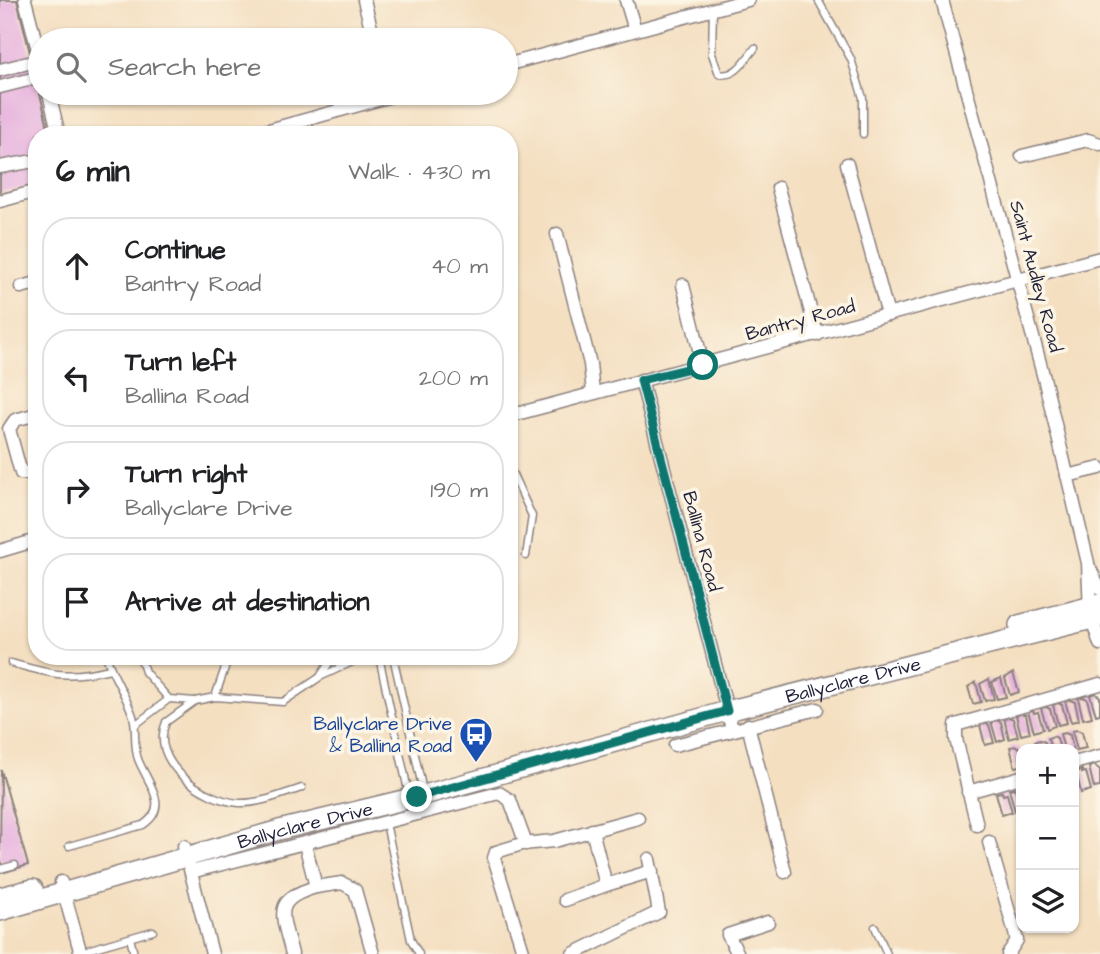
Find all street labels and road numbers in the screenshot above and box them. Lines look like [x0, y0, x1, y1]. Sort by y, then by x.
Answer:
street label: Saint Audley Road [1001, 198, 1069, 356]
street label: Bantry Road [743, 293, 859, 349]
street label: Ballina Road [675, 488, 728, 595]
street label: Ballyclare Drive [783, 651, 924, 711]
street label: Ballyclare Drive [235, 796, 376, 856]

